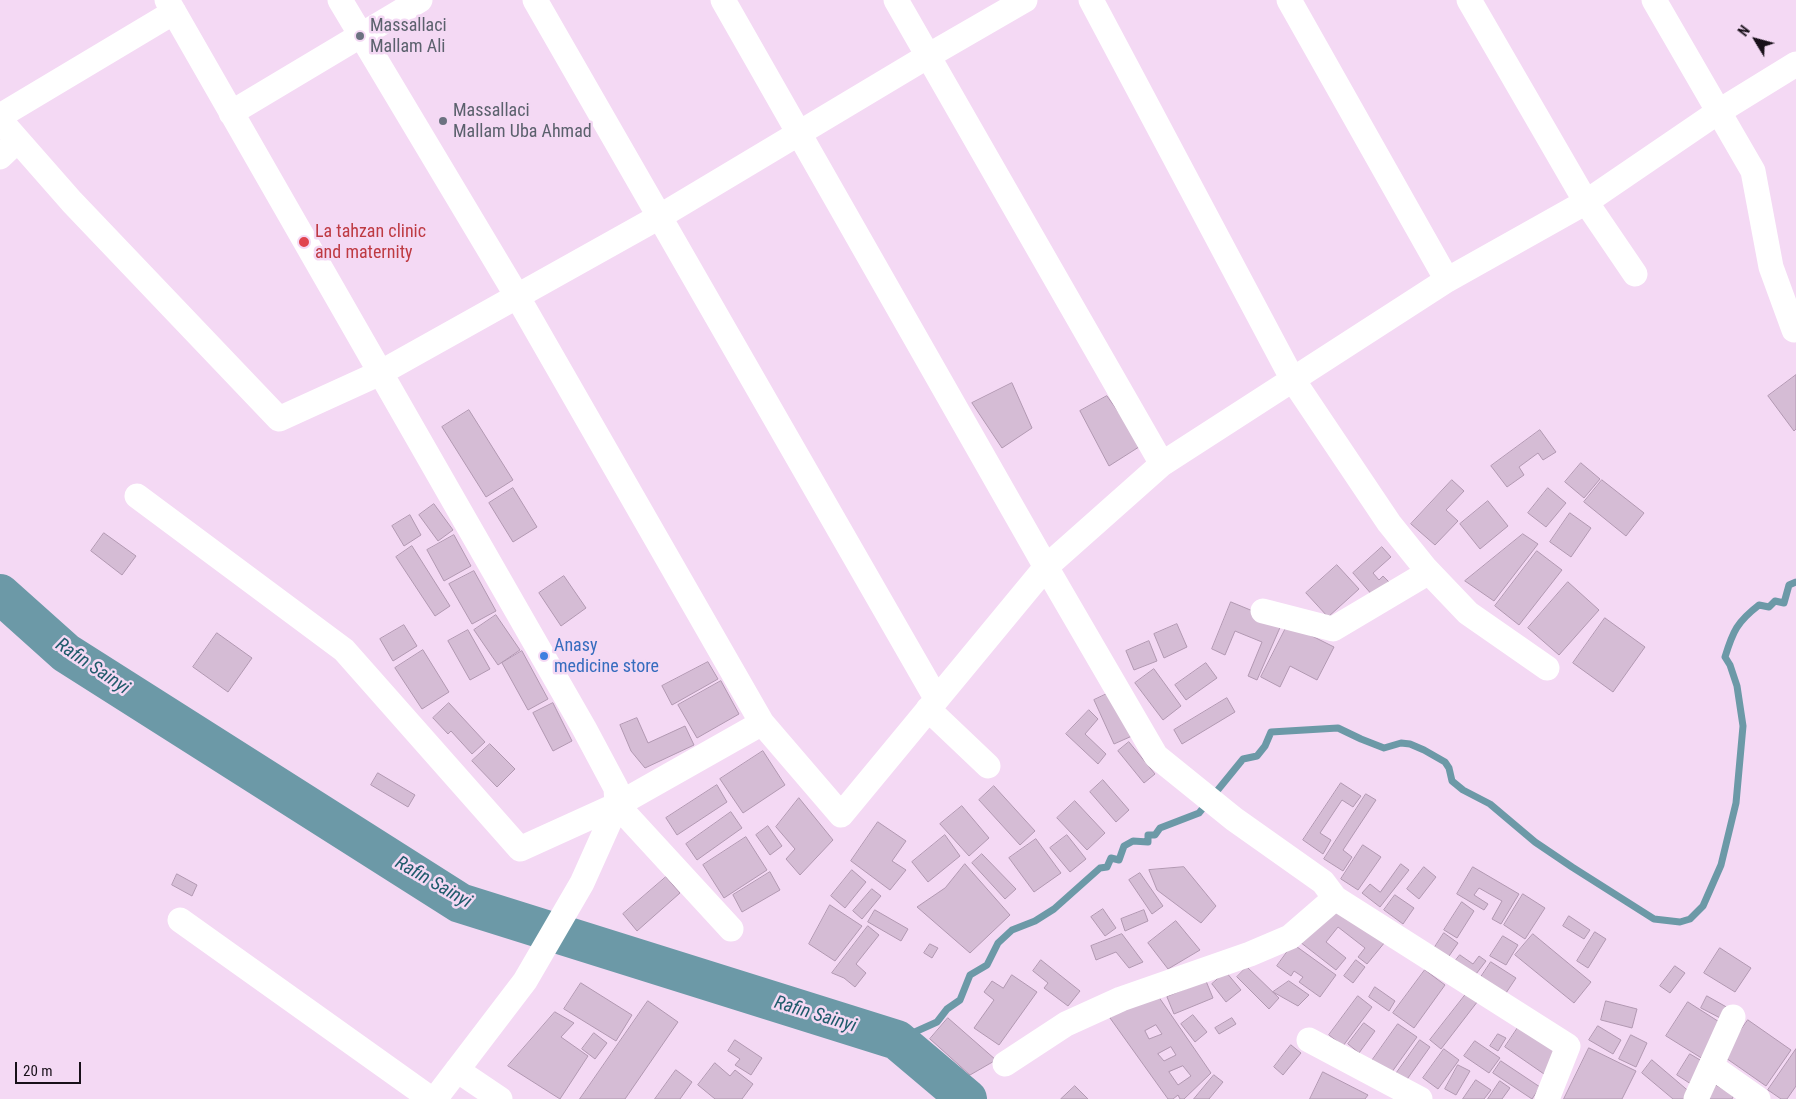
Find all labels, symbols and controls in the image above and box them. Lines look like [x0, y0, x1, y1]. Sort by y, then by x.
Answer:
place label: Massallaci Mallam Ali [370, 15, 447, 58]
north arrow [1731, 15, 1781, 65]
text: N [1735, 23, 1753, 39]
marker: Massallaci Mallam Ali [354, 30, 366, 42]
place label: Massallaci Mallam Uba Ahmad [453, 100, 592, 142]
marker: Massallaci Mallam Uba Ahmad [437, 115, 449, 127]
place label: La tahzan clinic and maternity [315, 221, 426, 264]
marker: La tahzan clinic and maternity [297, 235, 311, 249]
water label: Rafin Sainyi [51, 634, 133, 700]
place label: Anasy medicine store [554, 635, 659, 678]
marker: Anasy medicine store [538, 650, 550, 662]
water label: Rafin Sainyi [391, 852, 475, 914]
water label: Rafin Sainyi [771, 992, 859, 1038]
scale bar [18, 1052, 84, 1084]
text: 20 m [23, 1062, 53, 1080]

